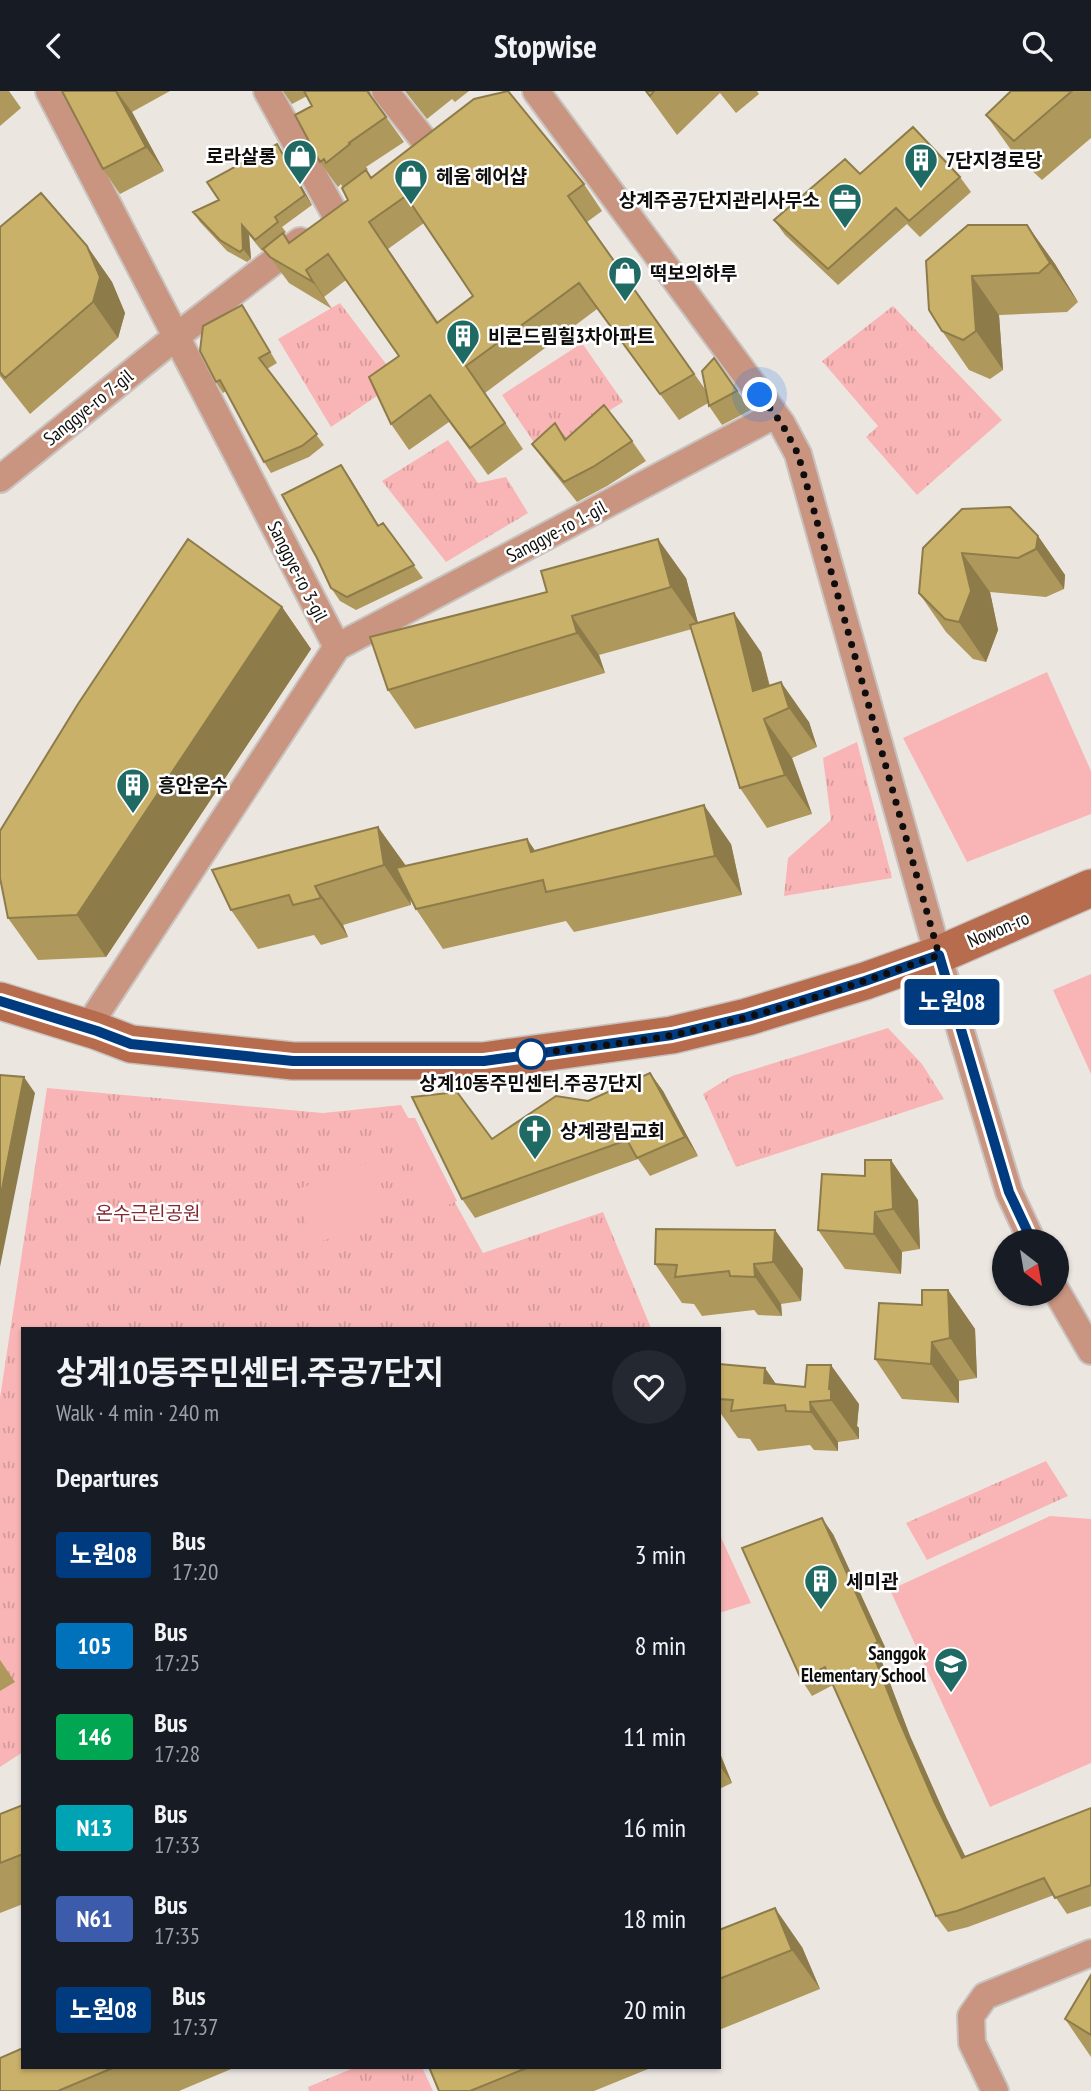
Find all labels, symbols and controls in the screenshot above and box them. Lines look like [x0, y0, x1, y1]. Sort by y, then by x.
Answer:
text: Stopwise [494, 25, 597, 67]
icon: back [35, 27, 73, 65]
icon: search [1018, 27, 1056, 65]
shop icon: 로라살롱 [281, 137, 319, 186]
building icon: 7단지경로당 [902, 141, 940, 190]
place label: 로라살롱 [206, 144, 276, 168]
place label: 7단지경로당 [946, 148, 1043, 172]
shop icon: 헤움 헤어샵 [392, 157, 430, 206]
place label: 헤움 헤어샵 [436, 164, 527, 188]
office icon: 상계주공7단지관리사무소 [826, 181, 864, 230]
place label: 상계주공7단지관리사무소 [619, 188, 820, 212]
shop icon: 떡보의하루 [606, 254, 644, 303]
place label: 떡보의하루 [650, 261, 737, 285]
building icon: 비콘드림힐3차아파트 [444, 317, 482, 366]
place label: 비콘드림힐3차아파트 [488, 324, 654, 348]
street label: Sanggye-ro 7-gil [38, 363, 138, 450]
your location [742, 377, 777, 412]
street label: Sanggye-ro 1-gil [502, 494, 610, 567]
street label: Sanggye-ro 3-gil [262, 517, 334, 626]
building icon: 흥안운수 [114, 766, 152, 815]
place label: 흥안운수 [158, 773, 228, 797]
street label: Nowon-ro [963, 905, 1033, 953]
line badge: 노원08 [903, 979, 1001, 1025]
text: 노원08 [918, 986, 986, 1017]
marker: 상계10동주민센터.주공7단지 [516, 1039, 546, 1069]
place label: 상계10동주민센터.주공7단지 [419, 1071, 643, 1095]
church icon: 상계광림교회 [516, 1112, 554, 1161]
place label: 상계광림교회 [560, 1119, 665, 1143]
park label: 온수근린공원 [96, 1201, 200, 1225]
north arrow [992, 1229, 1069, 1305]
map controls [992, 1229, 1069, 1306]
text: 상계10동주민센터.주공7단지 [56, 1350, 444, 1393]
button: heart [612, 1350, 686, 1424]
text: Walk · 4 min · 240 m [56, 1398, 219, 1427]
text: Departures [56, 1461, 159, 1494]
text: Bus [172, 1524, 206, 1557]
text: 3 min [635, 1538, 686, 1571]
text: 노원08 [70, 1539, 137, 1570]
text: 17:20 [172, 1557, 218, 1586]
building icon: 세미관 [802, 1562, 840, 1611]
place label: 세미관 [846, 1569, 899, 1593]
text: Bus [154, 1615, 187, 1648]
text: 8 min [635, 1629, 686, 1662]
text: 105 [77, 1630, 112, 1661]
place label: Sanggok Elementary School [801, 1641, 926, 1687]
school or university icon: Sanggok Elementary School [932, 1645, 970, 1694]
text: 17:25 [154, 1648, 200, 1677]
text: Bus [154, 1706, 187, 1739]
text: 11 min [623, 1720, 686, 1753]
text: 146 [77, 1721, 112, 1752]
text: 17:28 [154, 1739, 200, 1768]
text: Bus [154, 1797, 187, 1830]
text: 16 min [623, 1811, 686, 1844]
text: N13 [77, 1812, 112, 1843]
text: 17:33 [154, 1830, 200, 1859]
text: Bus [154, 1888, 187, 1921]
text: 18 min [623, 1902, 686, 1935]
text: N61 [77, 1903, 112, 1934]
text: 17:35 [154, 1921, 200, 1950]
text: Bus [172, 1979, 206, 2012]
text: 20 min [623, 1993, 686, 2026]
text: 노원08 [70, 1994, 137, 2025]
text: 17:37 [172, 2012, 218, 2041]

